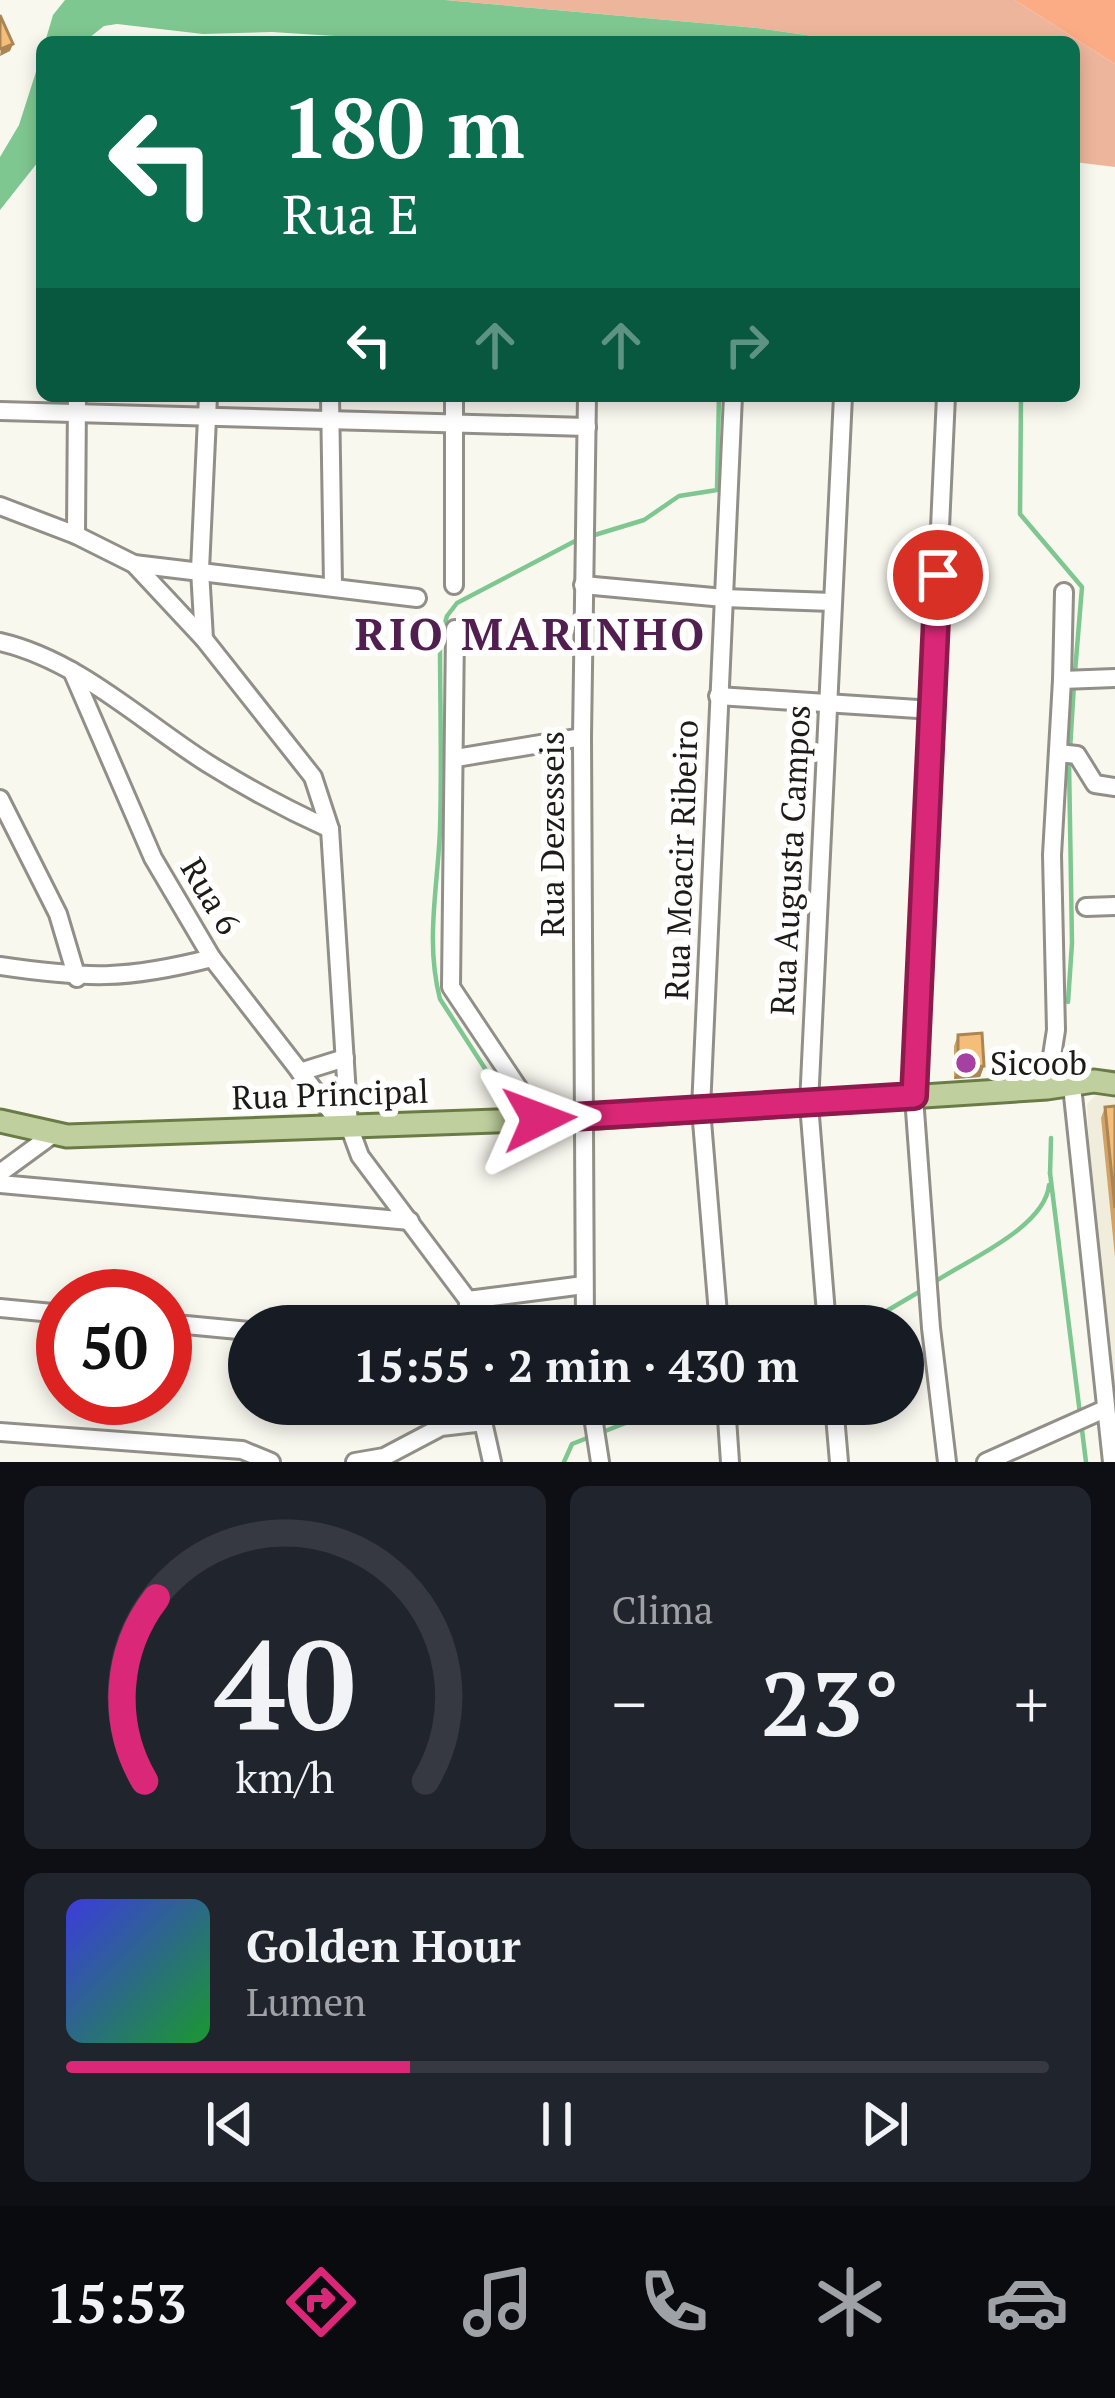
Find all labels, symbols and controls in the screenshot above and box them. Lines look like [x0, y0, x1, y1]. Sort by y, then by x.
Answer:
text: 180 m [282, 71, 525, 182]
icon: left [84, 84, 240, 240]
text: Rua E [282, 178, 419, 249]
icon: left [336, 312, 402, 378]
icon: ahead [462, 312, 528, 378]
icon: ahead [588, 312, 654, 378]
icon: right [714, 312, 780, 378]
pin [887, 524, 989, 626]
icon: arrive [905, 542, 971, 608]
district label: RIO MARINHO [355, 603, 707, 663]
street label: Rua Augusta Campos [760, 704, 819, 1016]
street label: Rua Moacir Ribeiro [654, 719, 707, 1001]
street label: Rua Dezesseis [530, 731, 573, 937]
street label: Rua 6 [172, 849, 251, 942]
place label: Sicoob [990, 1041, 1087, 1084]
marker: Sicoob [953, 1050, 979, 1076]
position arrow [476, 1056, 602, 1182]
street label: Rua Principal [231, 1069, 429, 1118]
speed limit sign: 50 [36, 1269, 192, 1425]
text: 15:55 · 2 min · 430 m [353, 1335, 799, 1395]
text: Clima [612, 1583, 713, 1635]
text: 40 [214, 1600, 355, 1766]
text: 23° [761, 1642, 900, 1762]
text: − [612, 1659, 647, 1747]
text: + [1014, 1659, 1049, 1747]
text: km/h [235, 1747, 334, 1804]
text: Golden Hour [246, 1915, 521, 1975]
text: Lumen [246, 1975, 366, 2027]
icon: previous [197, 2091, 263, 2157]
icon: pause [524, 2091, 590, 2157]
icon: next [852, 2091, 918, 2157]
icon: directions [279, 2260, 363, 2344]
icon: music [456, 2260, 540, 2344]
icon: phone [632, 2260, 716, 2344]
icon: climate [808, 2260, 892, 2344]
icon: car [985, 2260, 1069, 2344]
text: 15:53 [46, 2267, 187, 2338]

